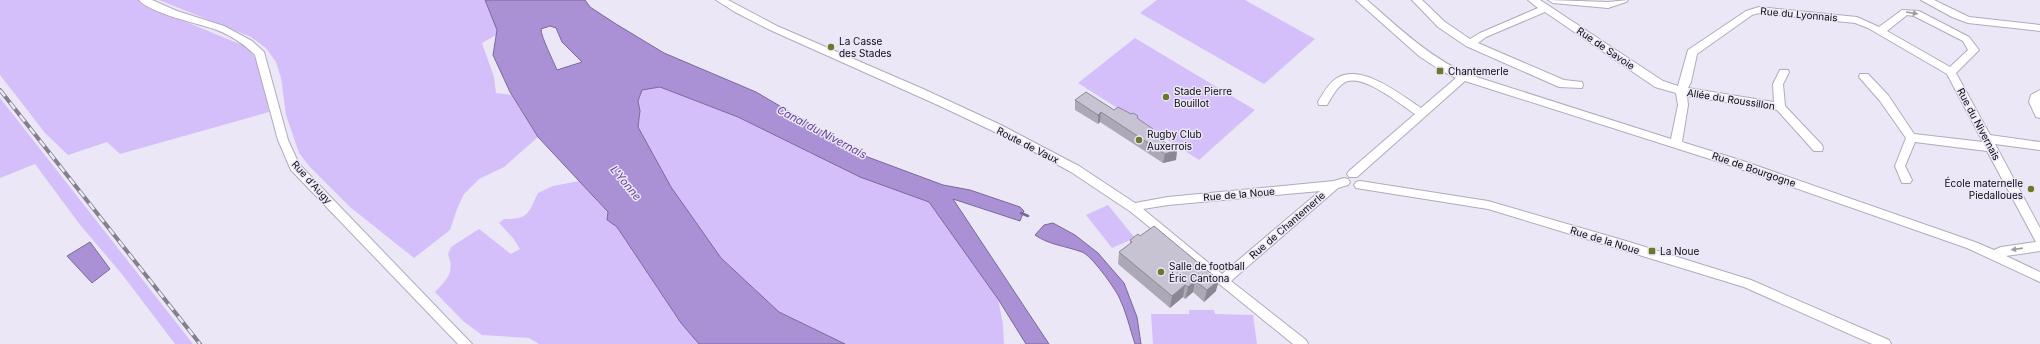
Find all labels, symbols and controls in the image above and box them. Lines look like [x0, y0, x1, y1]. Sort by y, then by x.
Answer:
street label: Rue du Lyonnais [1760, 5, 1838, 23]
one-way arrow [1906, 10, 1919, 16]
street label: Rue de Savoie [1575, 24, 1637, 72]
place label: La Casse des Stades [839, 35, 892, 59]
marker: La Casse des Stades [826, 42, 836, 52]
place label: Chantemerle [1448, 65, 1509, 77]
marker: Chantemerle [1435, 66, 1445, 76]
place label: Stade Pierre Bouillot [1174, 85, 1232, 109]
street label: Allée du Roussillon [1686, 86, 1776, 112]
street label: Rue du Nivernais [1955, 86, 2003, 162]
marker: Stade Pierre Bouillot [1161, 92, 1171, 102]
water label: Canal du Nivernais [775, 102, 869, 162]
street label: Route de Vaux [995, 124, 1062, 166]
place label: Rugby Club Auxerrois [1147, 128, 1202, 152]
marker: Rugby Club Auxerrois [1134, 135, 1144, 145]
street label: Rue de Bourgogne [1711, 149, 1798, 189]
street label: Rue d'Augy [290, 158, 335, 206]
water label: L'Yonne [607, 163, 645, 203]
place label: École maternelle Piedalloues [1945, 176, 2023, 201]
marker: École maternelle Piedalloues [2026, 184, 2036, 194]
street label: Rue de la Noue [1203, 185, 1275, 203]
street label: Rue de Chantemerle [1247, 189, 1327, 261]
street label: Rue de la Noue [1569, 224, 1641, 256]
place label: La Noue [1660, 245, 1700, 257]
marker: La Noue [1647, 246, 1657, 256]
one-way arrow [2011, 246, 2023, 252]
place label: Salle de football Éric Cantona [1169, 260, 1245, 284]
marker: Salle de football Éric Cantona [1156, 267, 1166, 277]

